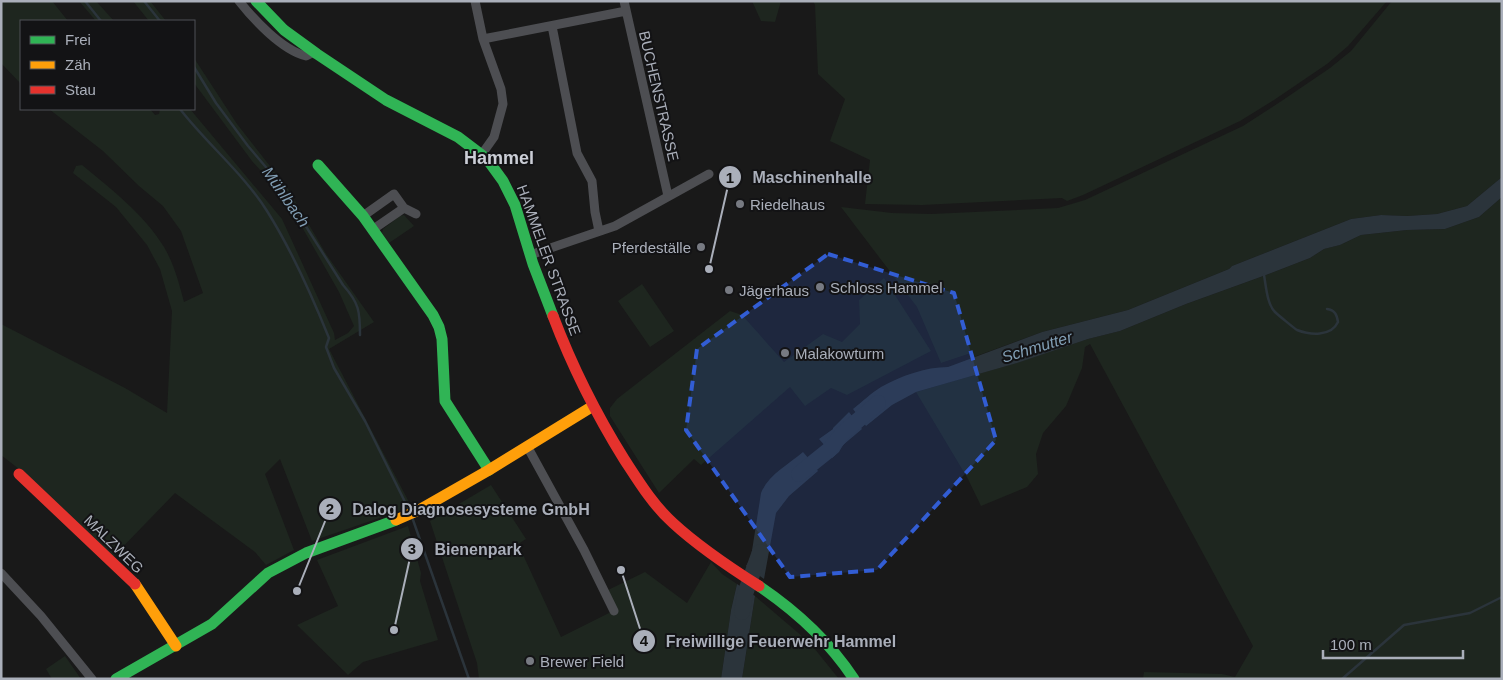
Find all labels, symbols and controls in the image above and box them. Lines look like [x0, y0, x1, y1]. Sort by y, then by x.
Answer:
legend [20, 20, 195, 110]
street label: BUCHENSTRASSE [636, 29, 682, 163]
text: Frei [65, 31, 91, 48]
text: Zäh [65, 56, 91, 73]
text: Stau [65, 81, 96, 98]
district label: Hammel [464, 148, 534, 168]
callout: Maschinenhalle [718, 162, 882, 193]
water label: Mühlbach [259, 164, 313, 230]
text: 1 [726, 169, 734, 186]
text: Maschinenhalle [752, 169, 872, 186]
street label: HAMMELER STRASSE [514, 182, 584, 338]
place label: Riedelhaus [750, 196, 825, 213]
marker: Riedelhaus [734, 198, 746, 210]
place label: Pferdeställe [612, 239, 691, 256]
marker: Pferdeställe [695, 241, 707, 253]
place label: Schloss Hammel [830, 279, 943, 296]
marker: Schloss Hammel [814, 281, 826, 293]
place label: Jägerhaus [739, 282, 809, 299]
marker: Jägerhaus [723, 284, 735, 296]
water label: Schmutter [1000, 328, 1075, 366]
place label: Malakowturm [795, 345, 884, 362]
marker: Malakowturm [779, 347, 791, 359]
callout: Dalog Diagnosesysteme GmbH [317, 494, 599, 525]
text: 2 [326, 500, 334, 517]
text: Dalog Diagnosesysteme GmbH [352, 501, 590, 518]
street label: MALZWEG [81, 512, 147, 576]
callout: Bienenpark [399, 533, 532, 564]
text: 3 [408, 540, 416, 557]
text: Bienenpark [434, 541, 522, 558]
callout: Freiwillige Feuerwehr Hammel [631, 625, 907, 656]
scale bar [1323, 628, 1463, 660]
text: 4 [640, 632, 649, 649]
text: Freiwillige Feuerwehr Hammel [666, 633, 896, 650]
text: 100 m [1330, 636, 1372, 653]
place label: Brewer Field [540, 653, 624, 670]
marker: Brewer Field [524, 655, 536, 667]

